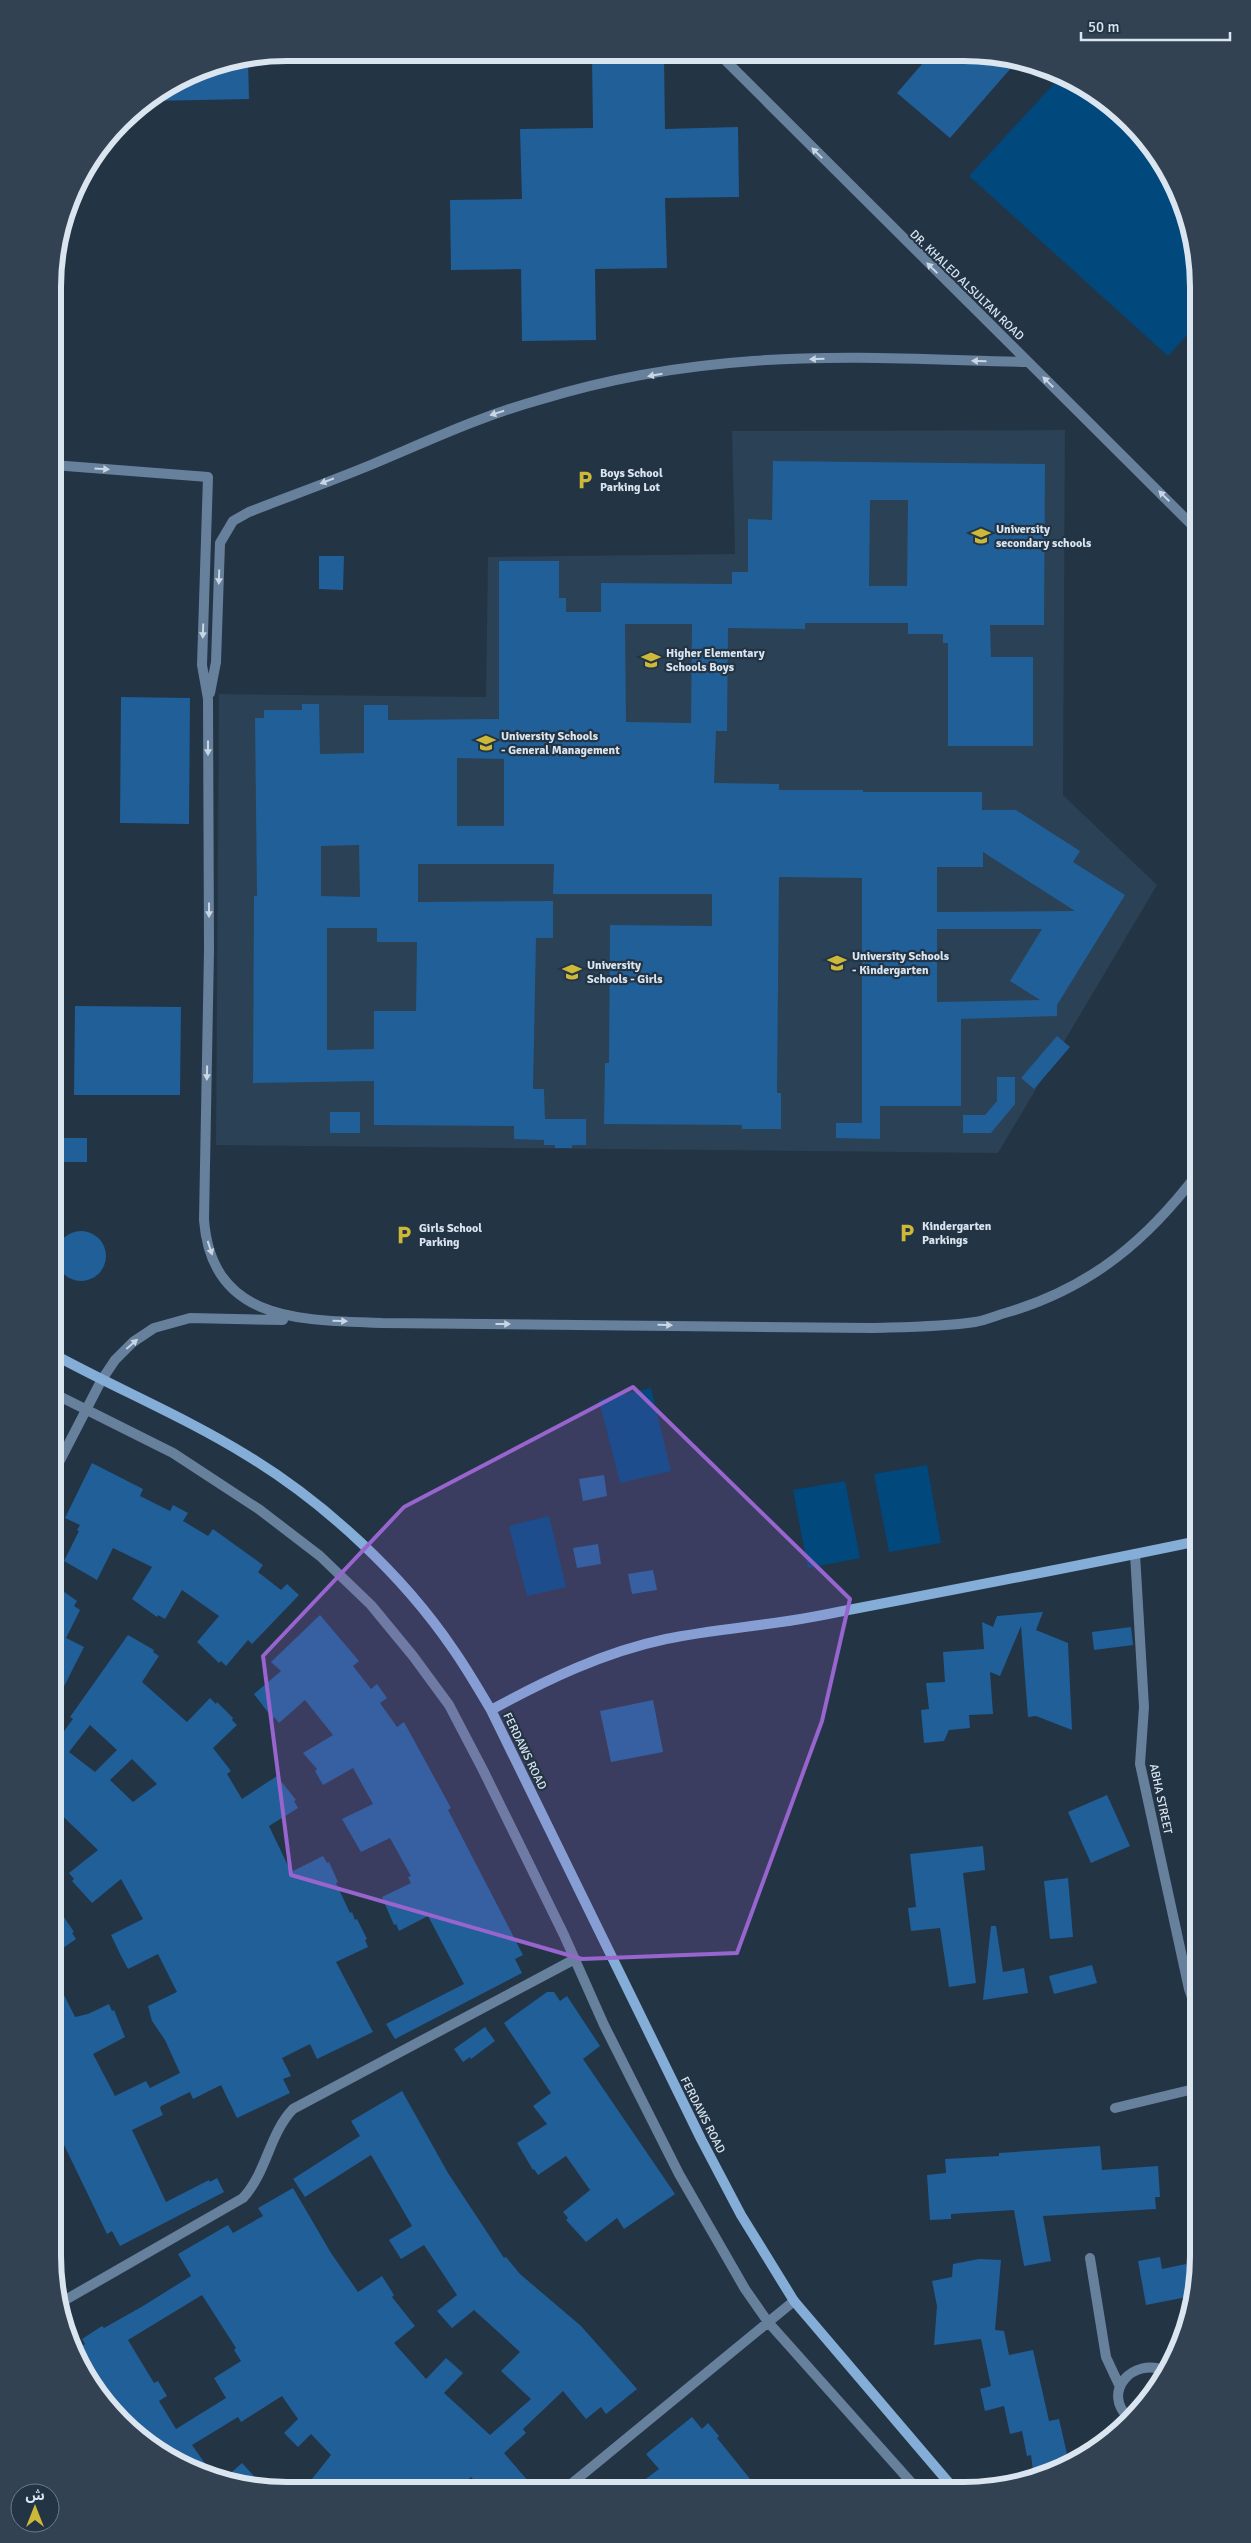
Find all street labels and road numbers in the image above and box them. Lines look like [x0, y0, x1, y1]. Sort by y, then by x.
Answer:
street label: DR. KHALED ALSULTAN ROAD [906, 227, 1027, 344]
street label: FERDAWS ROAD [499, 1710, 550, 1793]
street label: ABHA STREET [1146, 1763, 1175, 1836]
street label: FERDAWS ROAD [677, 2074, 728, 2156]

